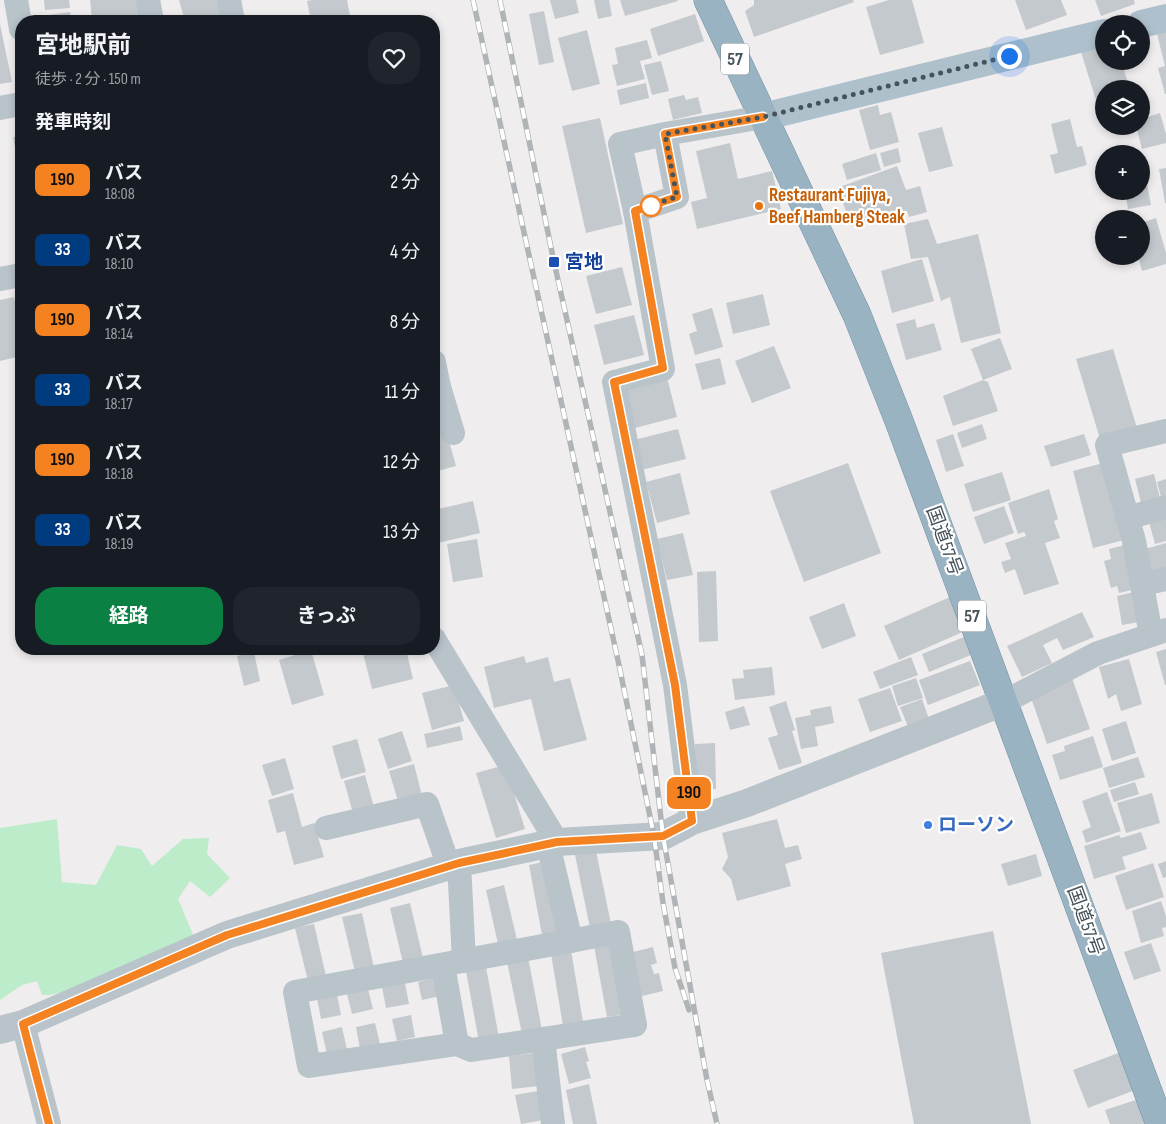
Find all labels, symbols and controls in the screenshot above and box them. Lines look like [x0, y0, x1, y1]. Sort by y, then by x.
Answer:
map controls [1095, 15, 1150, 265]
button: locate [1095, 15, 1150, 70]
text: 宮地駅前 [35, 31, 131, 60]
button: heart [368, 32, 420, 84]
road number: 57 [721, 44, 749, 74]
your location [997, 44, 1022, 69]
text: 徒歩 · 2 分 · 150 m [35, 70, 141, 89]
button: layers [1095, 80, 1150, 135]
text: 発車時刻 [35, 111, 111, 134]
button: + [1095, 145, 1150, 200]
text: バス [105, 162, 143, 185]
text: 190 [50, 169, 75, 190]
text: 2 分 [390, 171, 420, 194]
place label: Restaurant Fujiya, Beef Hamberg Steak [769, 184, 905, 229]
text: 18:08 [105, 185, 135, 204]
unlabelled marker [640, 195, 662, 217]
marker: Restaurant Fujiya, Beef Hamberg Steak [753, 200, 765, 212]
button: − [1095, 210, 1150, 265]
text: バス [105, 232, 143, 255]
text: 33 [54, 239, 71, 260]
text: 4 分 [390, 241, 420, 264]
place label: 宮地 [565, 251, 603, 274]
text: 18:10 [105, 255, 133, 274]
marker: 宮地 [547, 255, 561, 269]
text: バス [105, 302, 143, 325]
text: 190 [50, 309, 75, 330]
text: 8 分 [390, 311, 420, 334]
text: 18:14 [105, 325, 133, 344]
text: バス [105, 372, 143, 395]
text: 33 [54, 379, 71, 400]
text: 11 分 [385, 381, 420, 404]
text: 18:17 [105, 395, 133, 414]
text: バス [105, 442, 143, 465]
text: 190 [50, 449, 75, 470]
text: 12 分 [383, 451, 420, 474]
text: 18:18 [105, 465, 133, 484]
street label: 国道57号 [921, 503, 967, 579]
text: バス [105, 512, 143, 535]
text: 33 [54, 519, 71, 540]
text: 13 分 [383, 521, 420, 544]
text: 18:19 [105, 535, 133, 554]
button: 経路 [35, 587, 223, 645]
button: きっぷ [233, 587, 420, 645]
road number: 57 [958, 600, 986, 632]
line badge: 190 [660, 777, 718, 809]
text: 190 [677, 782, 701, 803]
place label: ローソン [938, 814, 1014, 837]
marker: ローソン [922, 819, 934, 831]
street label: 国道57号 [1062, 883, 1108, 959]

